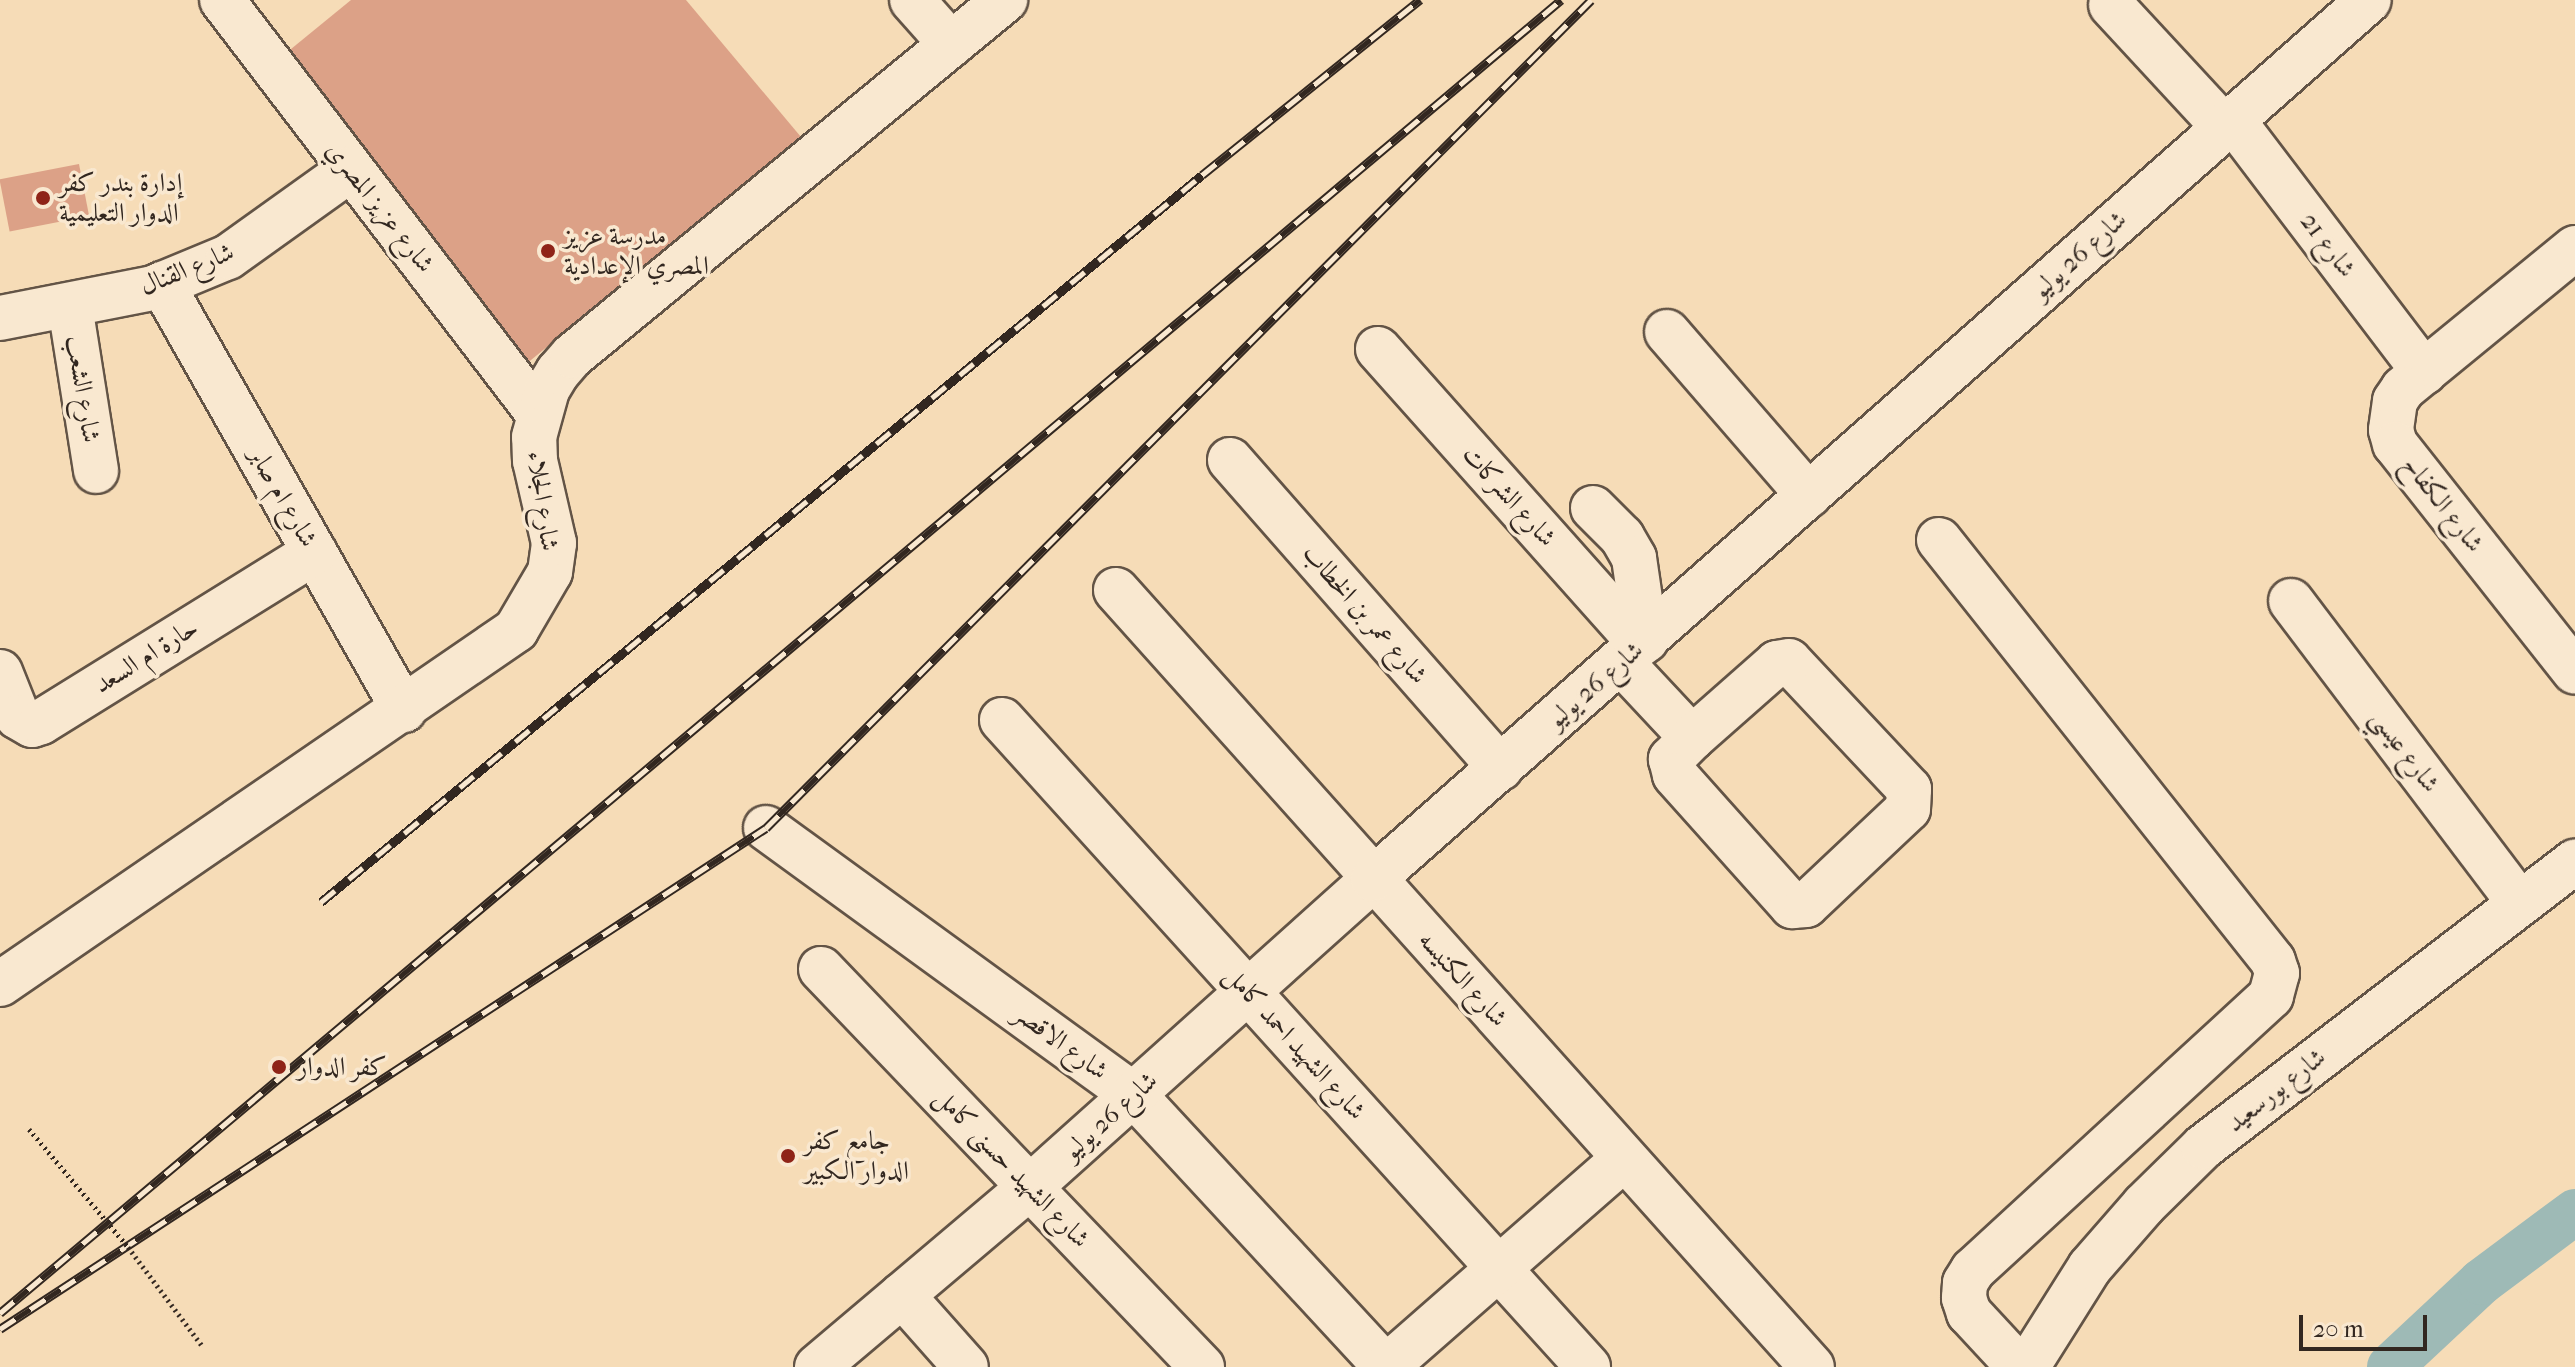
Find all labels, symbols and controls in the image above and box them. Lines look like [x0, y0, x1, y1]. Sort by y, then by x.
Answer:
street label: شارع عزيز المصري [319, 135, 441, 279]
place label: إدارة بندر كفر الدوار التعليمية [59, 167, 182, 228]
marker: إدارة بندر كفر الدوار التعليمية [34, 189, 52, 207]
street label: شارع 26 يوليو [2025, 204, 2133, 306]
street label: شارع 21 [2293, 206, 2363, 284]
place label: مدرسة عزيز المصري الإعدادية [564, 220, 709, 282]
street label: شارع القنال [135, 236, 239, 302]
marker: مدرسة عزيز المصري الإعدادية [539, 242, 557, 260]
street label: شارع الشعب [59, 333, 107, 445]
street label: شارع الشركات [1455, 439, 1563, 553]
street label: شارع ام صابر [242, 442, 324, 552]
street label: شارع الجلاء [521, 449, 565, 553]
street label: شارع الكفاح [2396, 449, 2490, 559]
street label: شارع عمر بن الخطاب [1296, 538, 1434, 690]
street label: حارة ام السعد [88, 612, 204, 700]
street label: شارع 26 يوليو [1540, 635, 1650, 735]
street label: شارع عيسي [2364, 703, 2446, 799]
street label: شارع الكنيسه [1412, 925, 1514, 1033]
street label: شارع الشهيد احمد كامل [1218, 960, 1372, 1126]
street label: شارع الاقصر [1008, 998, 1114, 1086]
street label: شارع بورسعيد [2220, 1041, 2332, 1139]
place label: كفر الدوار [297, 1051, 387, 1083]
marker: كفر الدوار [268, 1056, 290, 1078]
street label: شارع 26 يوليو [1056, 1065, 1164, 1167]
street label: شارع الشهيد حسنى كامل [928, 1082, 1096, 1254]
place label: جامع كفر الدوار الكبير [804, 1125, 909, 1186]
marker: جامع كفر الدوار الكبير [779, 1147, 797, 1165]
scale bar [2303, 1299, 2431, 1349]
text: 20 m [2313, 1315, 2364, 1343]

